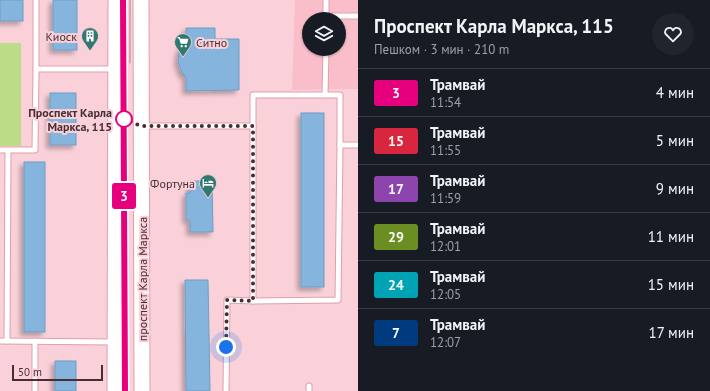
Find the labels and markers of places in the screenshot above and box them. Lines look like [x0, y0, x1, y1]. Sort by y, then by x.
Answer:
building icon: Киоск [80, 26, 100, 51]
place label: Киоск [46, 29, 77, 44]
supermarket icon: Ситно [173, 32, 193, 57]
place label: Ситно [196, 35, 227, 50]
place label: Проспект Карла Маркса, 115 [28, 105, 112, 134]
marker: Проспект Карла Маркса, 115 [115, 110, 133, 128]
hotel icon: Фортуна [198, 173, 218, 198]
place label: Фортуна [150, 176, 195, 191]

